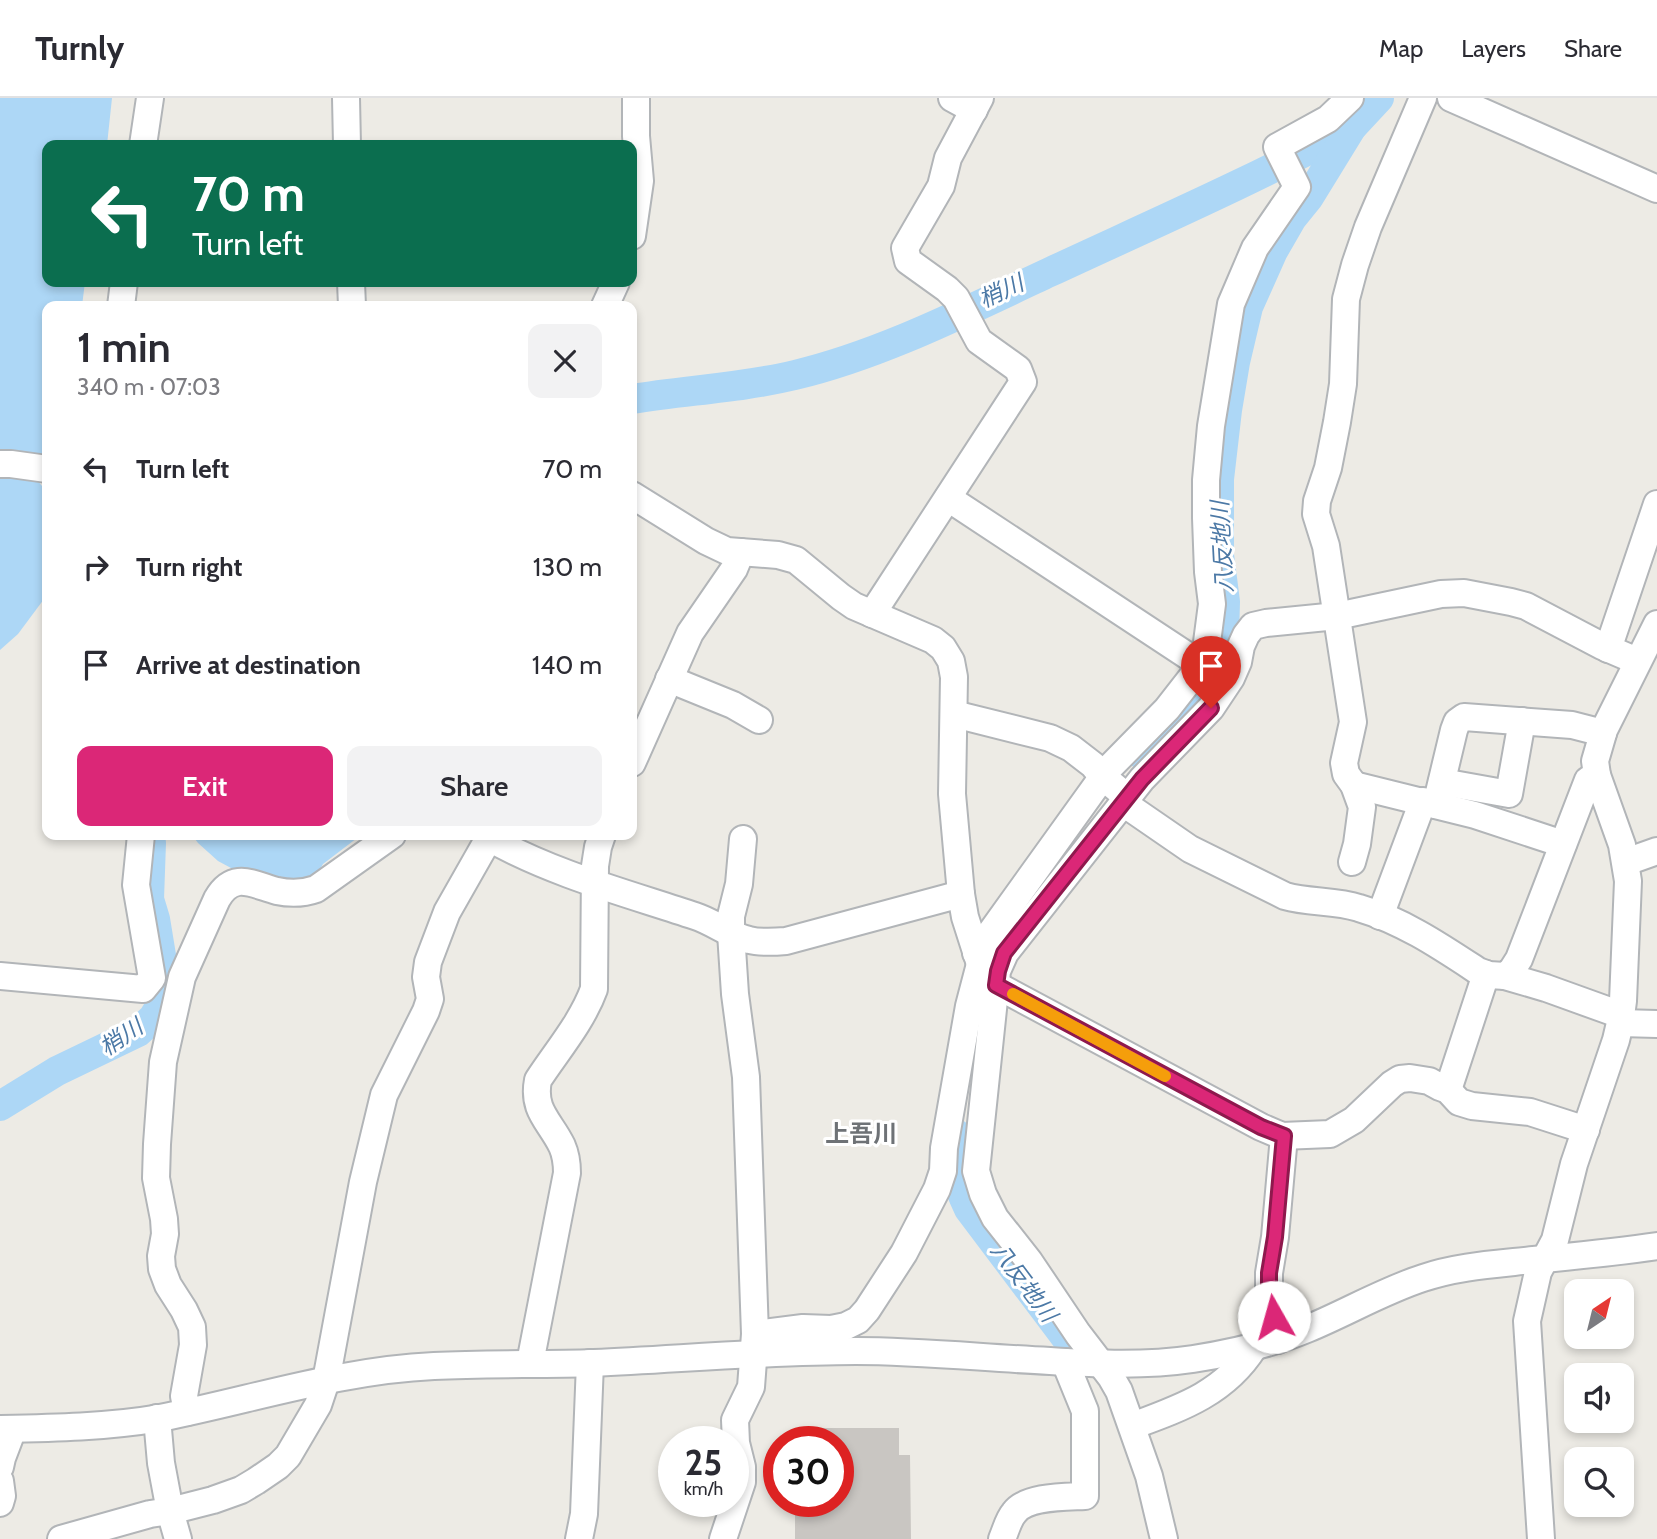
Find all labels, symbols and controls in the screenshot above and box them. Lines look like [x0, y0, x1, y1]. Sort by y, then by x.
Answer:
text: Turnly [35, 28, 124, 68]
text: Map [1379, 34, 1423, 63]
text: Layers [1461, 34, 1526, 63]
text: Share [1564, 34, 1622, 63]
text: 70 m [192, 164, 305, 223]
icon: left [77, 168, 168, 259]
text: Turn left [192, 224, 303, 263]
water label: 梢川 [974, 267, 1030, 313]
text: 1 min [77, 321, 171, 373]
button: close [528, 324, 602, 398]
text: 340 m · 07:03 [77, 373, 221, 401]
icon: left [77, 450, 115, 488]
text: Turn left [136, 453, 229, 485]
text: 70 m [542, 453, 602, 485]
water label: 八反地川 [1205, 497, 1238, 594]
icon: right [77, 548, 115, 586]
text: Turn right [136, 551, 242, 583]
text: 130 m [533, 551, 602, 583]
pin [1181, 636, 1241, 708]
icon: arrive [77, 646, 115, 684]
icon: arrive [1192, 647, 1230, 685]
text: Arrive at destination [136, 649, 361, 681]
text: 140 m [532, 649, 602, 681]
button: Exit [77, 746, 333, 826]
button: Share [347, 746, 602, 826]
water label: 梢川 [94, 1011, 150, 1061]
district label: 上吾川 [825, 1119, 897, 1148]
water label: 八反地川 [985, 1237, 1065, 1330]
north arrow [1564, 1279, 1634, 1349]
map controls [1564, 1279, 1634, 1517]
position arrow [1237, 1280, 1311, 1354]
button: sound [1564, 1363, 1634, 1433]
speed limit sign: 30 [763, 1426, 854, 1517]
text: 25 [685, 1441, 722, 1484]
button: search [1564, 1447, 1634, 1517]
text: km/h [684, 1478, 723, 1500]

